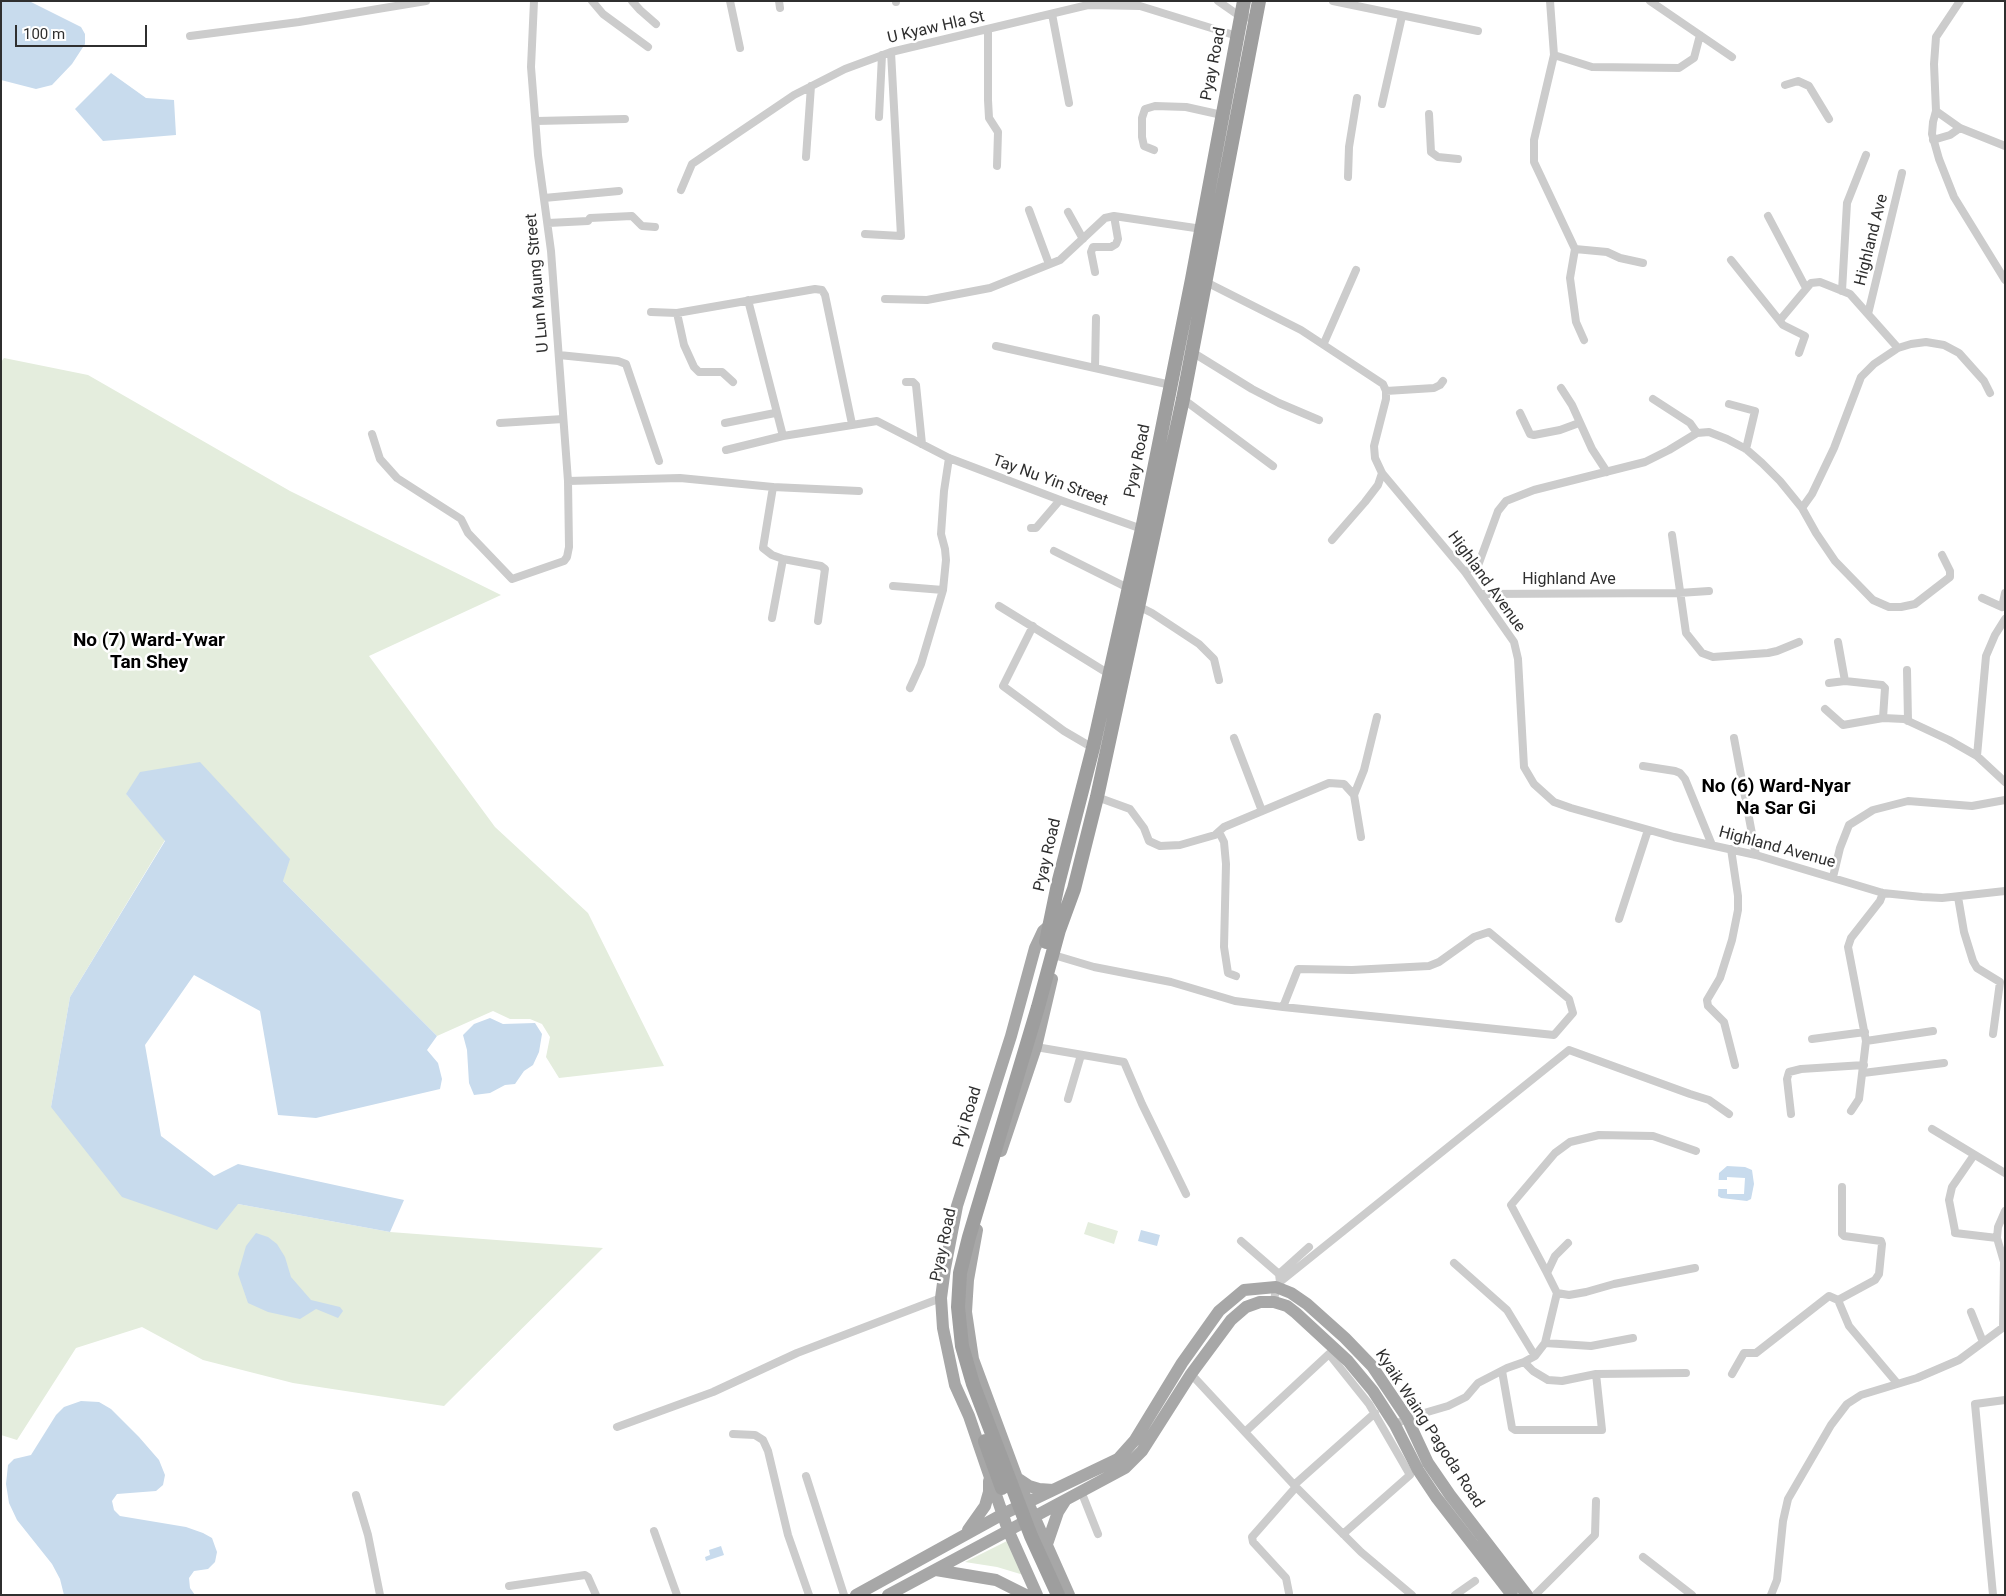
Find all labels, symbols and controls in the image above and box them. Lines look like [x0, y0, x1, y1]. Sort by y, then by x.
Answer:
street label: U Kyaw Hla St [886, 8, 986, 48]
scale bar [18, 15, 150, 47]
text: 100 m [23, 25, 65, 43]
street label: Pyay Road [1197, 26, 1231, 102]
street label: Highland Ave [1851, 192, 1893, 288]
street label: U Lun Maung Street [522, 213, 554, 353]
street label: Pyay Road [1121, 423, 1155, 499]
street label: Tay Nu Yin Street [990, 451, 1110, 511]
street label: Highland Avenue [1443, 528, 1529, 636]
street label: Highland Ave [1522, 570, 1616, 590]
district label: No (7) Ward-Ywar Tan Shey [73, 630, 225, 674]
district label: No (6) Ward-Nyar Na Sar Gi [1701, 776, 1851, 820]
street label: Pyay Road [1030, 817, 1066, 893]
street label: Highland Avenue [1717, 823, 1837, 873]
street label: Pyi Road [950, 1084, 986, 1150]
street label: Pyay Road [927, 1207, 961, 1283]
street label: Kyaik Waing Pagoda Road [1370, 1346, 1488, 1512]

